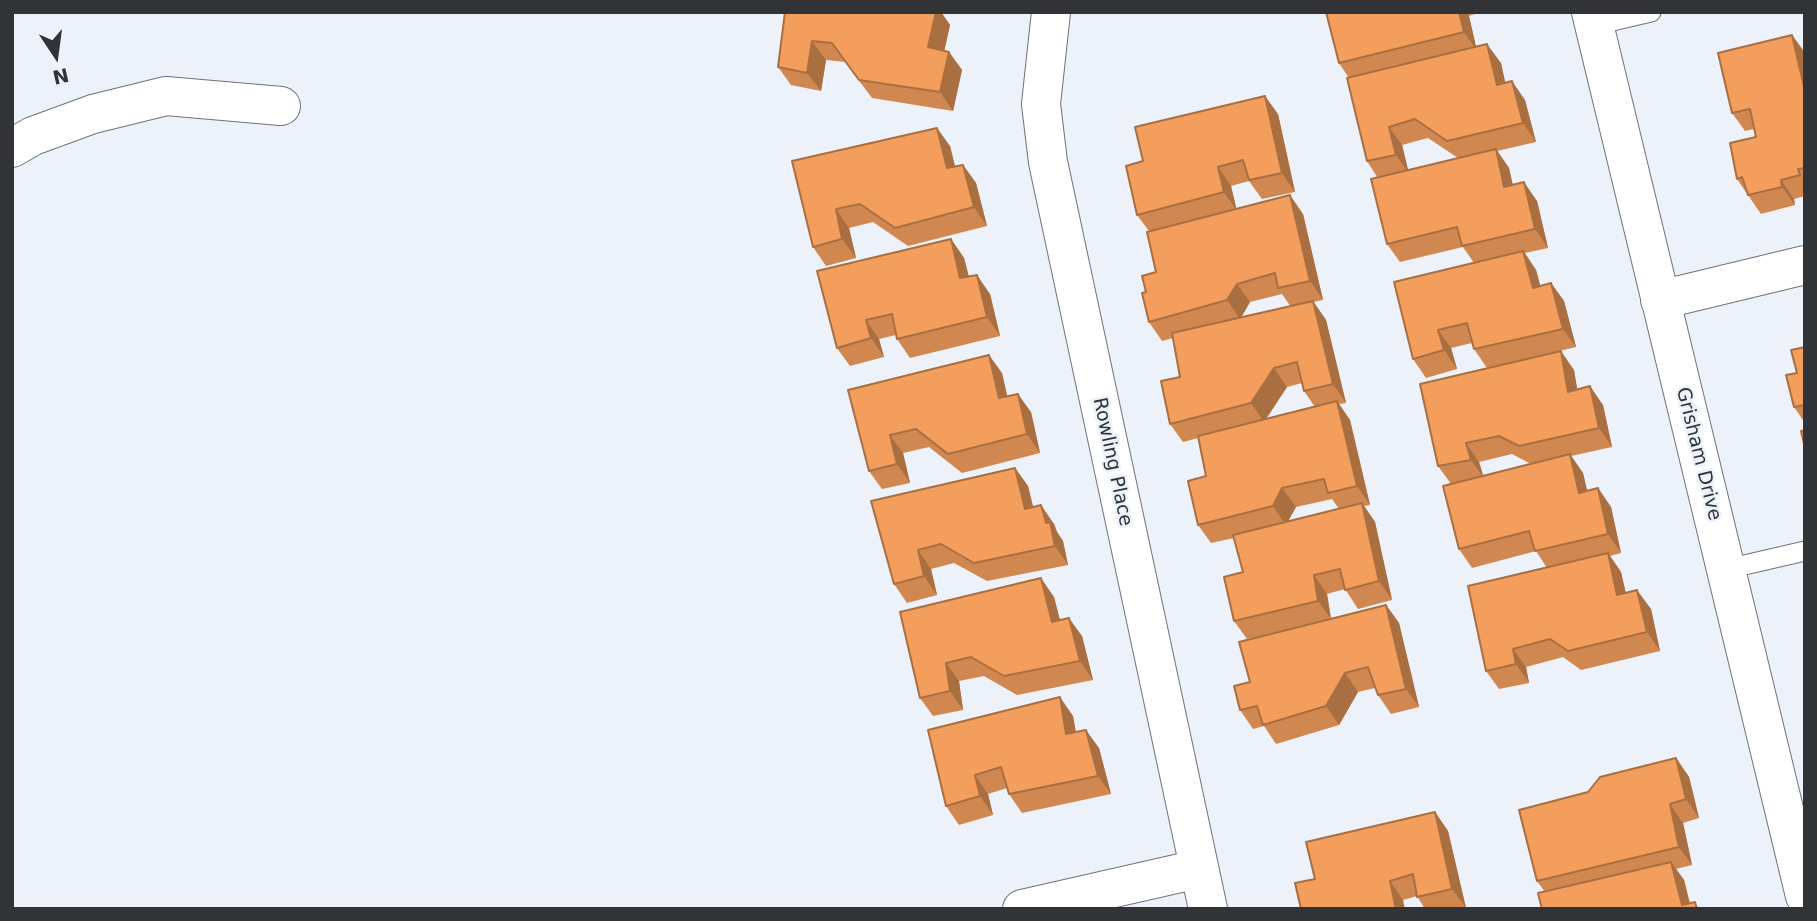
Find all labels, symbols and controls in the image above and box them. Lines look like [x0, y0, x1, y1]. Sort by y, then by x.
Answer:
north arrow [21, 21, 91, 91]
text: N [51, 64, 71, 89]
street label: Grisham Drive [1670, 385, 1726, 523]
street label: Rowling Place [1087, 396, 1137, 528]

